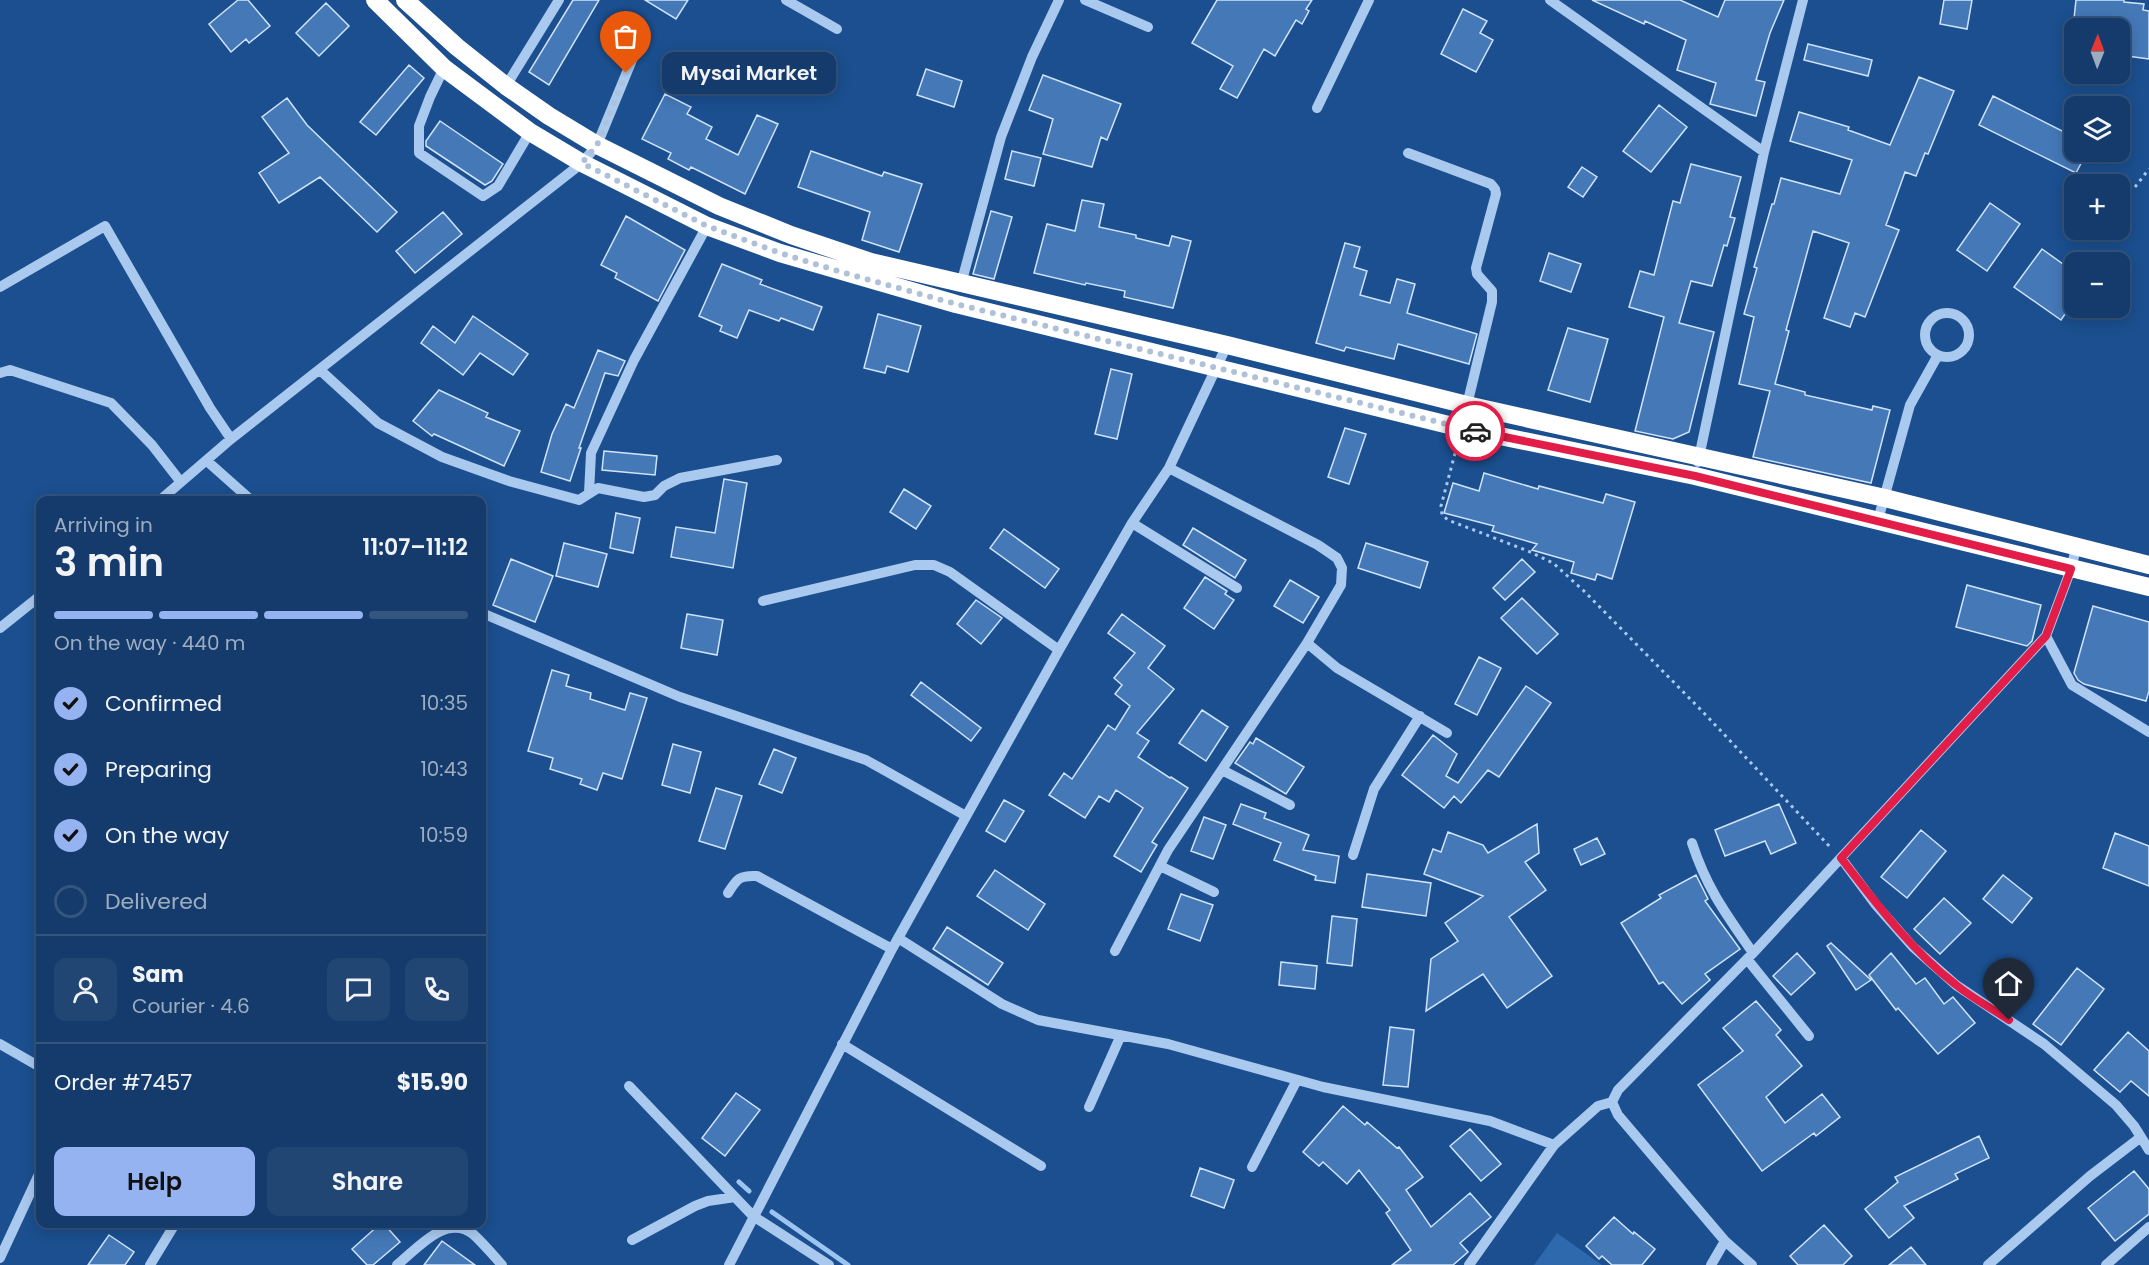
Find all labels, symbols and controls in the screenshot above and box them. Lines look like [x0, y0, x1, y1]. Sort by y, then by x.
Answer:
pin [600, 11, 651, 73]
north arrow [2064, 18, 2130, 84]
map controls [2064, 18, 2130, 318]
icon: bag [609, 20, 642, 53]
callout: Mysai Market [662, 52, 836, 94]
text: Mysai Market [681, 59, 817, 87]
button: layers [2064, 96, 2130, 162]
button: + [2064, 174, 2130, 240]
button: − [2064, 252, 2130, 318]
courier [1445, 401, 1505, 461]
icon: car [1459, 415, 1492, 448]
text: Arriving in [54, 511, 153, 539]
text: 11:07–11:12 [362, 532, 468, 563]
text: 3 min [54, 535, 164, 590]
text: On the way · 440 m [54, 629, 245, 657]
icon: check [54, 687, 87, 720]
text: Confirmed [105, 688, 222, 719]
text: 10:35 [420, 689, 468, 717]
icon: check [54, 753, 87, 786]
text: Preparing [105, 754, 212, 785]
text: 10:43 [420, 755, 468, 783]
icon: check [54, 819, 87, 852]
text: On the way [105, 820, 229, 851]
text: 10:59 [420, 821, 468, 849]
text: Delivered [105, 886, 208, 917]
button: person [54, 958, 117, 1021]
button: chat [327, 958, 390, 1021]
button: phone [405, 958, 468, 1021]
pin [1983, 958, 2034, 1020]
text: Sam [132, 959, 184, 990]
icon: home [1992, 967, 2025, 1000]
text: Courier · 4.6 [132, 992, 250, 1020]
text: Order #7457 [54, 1067, 192, 1098]
text: $15.90 [397, 1067, 468, 1098]
button: Help [54, 1147, 255, 1216]
button: Share [267, 1147, 468, 1216]

